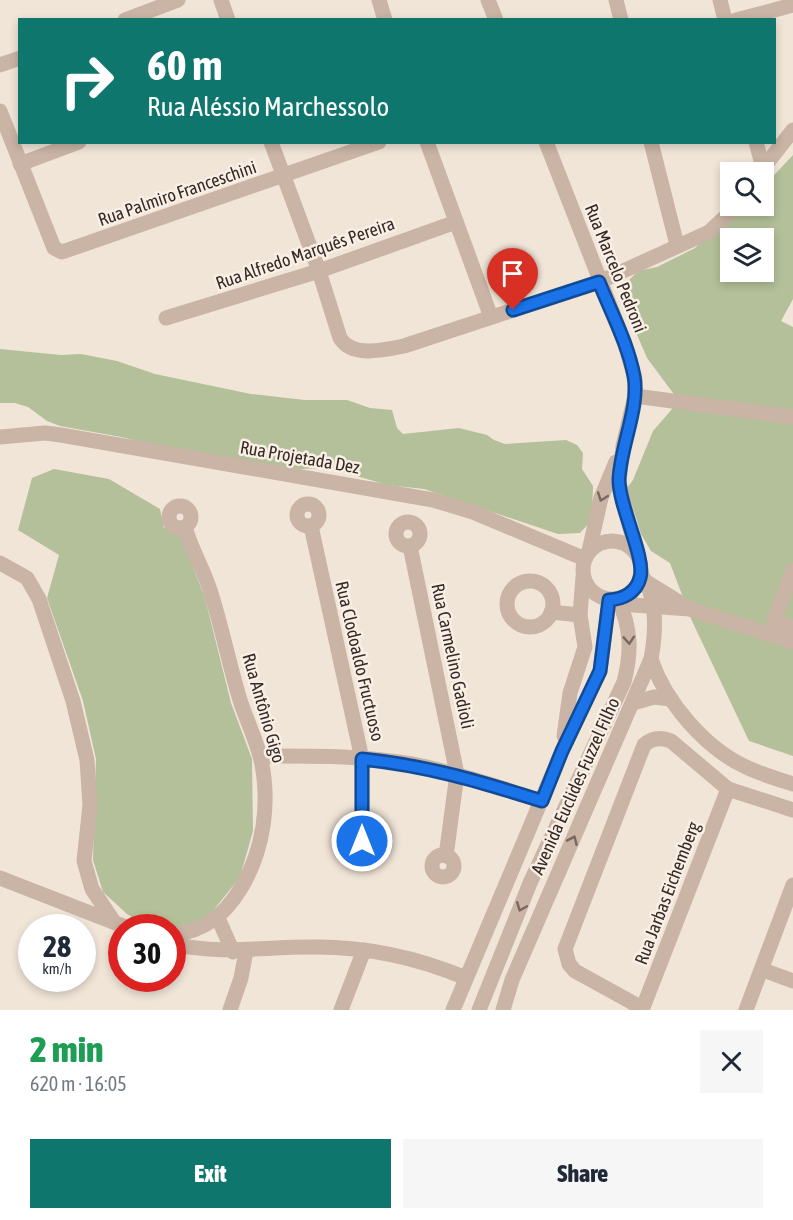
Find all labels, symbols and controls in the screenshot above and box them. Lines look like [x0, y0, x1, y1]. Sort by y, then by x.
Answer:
text: 60 m [147, 41, 222, 89]
icon: right [48, 42, 126, 120]
text: Rua Aléssio Marchessolo [147, 91, 389, 122]
street label: Rua Palmiro Franceschini [95, 156, 259, 230]
map controls [720, 162, 774, 282]
button: search [720, 162, 774, 216]
street label: Rua Marcelo Pedroni [581, 201, 651, 335]
street label: Rua Alfredo Marquês Pereira [213, 213, 397, 293]
button: layers [720, 228, 774, 282]
pin [487, 248, 538, 310]
icon: arrive [496, 257, 529, 290]
street label: Rua Projetada Dez [239, 436, 362, 478]
one-way arrow [597, 491, 610, 502]
street label: Rua Clodoaldo Fructuoso [331, 579, 389, 743]
street label: Rua Carmelino Gadioli [427, 581, 479, 731]
one-way arrow [623, 635, 636, 644]
street label: Rua Antônio Gigo [238, 651, 290, 765]
street label: Avenida Euclides Fuzzel Filho [527, 694, 623, 878]
position arrow [330, 809, 394, 873]
street label: Rua Jarbas Eichemberg [630, 818, 704, 967]
one-way arrow [566, 835, 578, 846]
one-way arrow [516, 900, 528, 911]
speed limit sign: 30 [108, 914, 186, 992]
text: 28 [43, 929, 71, 963]
text: km/h [42, 960, 72, 977]
text: 2 min [30, 1028, 104, 1070]
button: close [700, 1030, 763, 1093]
text: 620 m · 16:05 [30, 1072, 127, 1095]
button: Exit [30, 1139, 391, 1208]
button: Share [403, 1139, 763, 1208]

